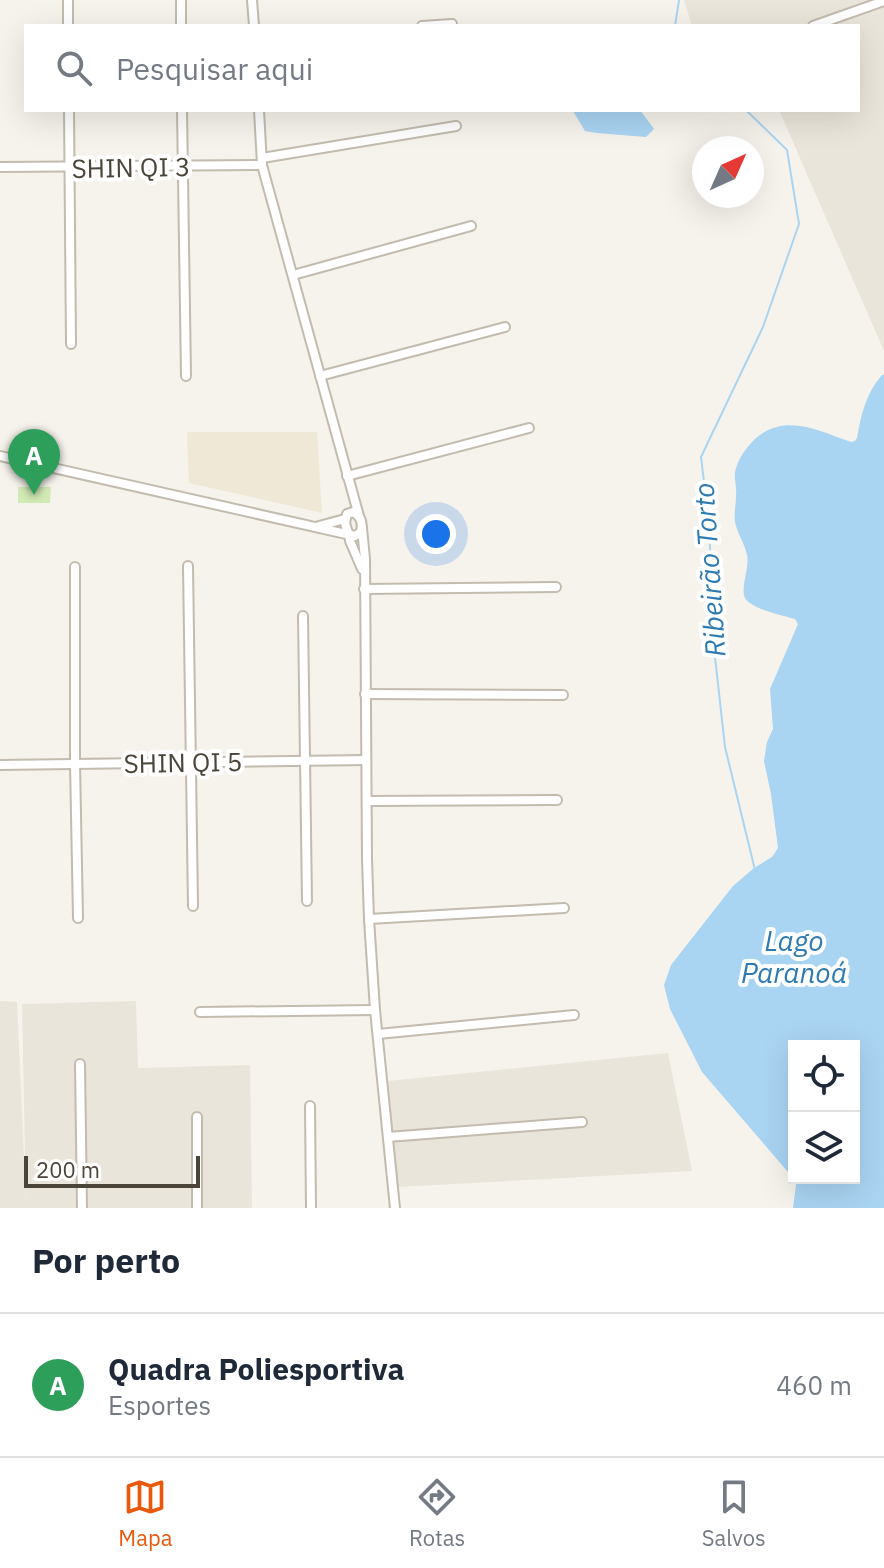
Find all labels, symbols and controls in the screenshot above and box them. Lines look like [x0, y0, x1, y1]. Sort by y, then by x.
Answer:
search box [24, 24, 860, 112]
icon: search [52, 46, 96, 90]
text: Pesquisar aqui [116, 49, 313, 88]
north arrow [692, 136, 764, 208]
street label: SHIN QI 3 [71, 149, 191, 185]
pin: A [8, 429, 60, 495]
water label: Ribeirão Torto [684, 482, 734, 658]
your location [416, 514, 456, 554]
street label: SHIN QI 5 [123, 744, 243, 780]
water label: Lago Paranoá [741, 922, 847, 991]
map controls [788, 1040, 860, 1184]
button: locate [788, 1040, 860, 1112]
button: layers [788, 1112, 860, 1184]
scale bar [24, 1152, 200, 1188]
text: 200 m [36, 1155, 100, 1184]
text: Por perto [32, 1238, 180, 1282]
text: Quadra Poliesportiva [108, 1349, 405, 1388]
text: A [49, 1368, 67, 1402]
text: 460 m [776, 1368, 852, 1402]
text: Esportes [108, 1388, 211, 1422]
tab: Mapa [118, 1475, 172, 1552]
tab: Rotas [409, 1475, 465, 1552]
tab: Salvos [702, 1475, 766, 1552]

